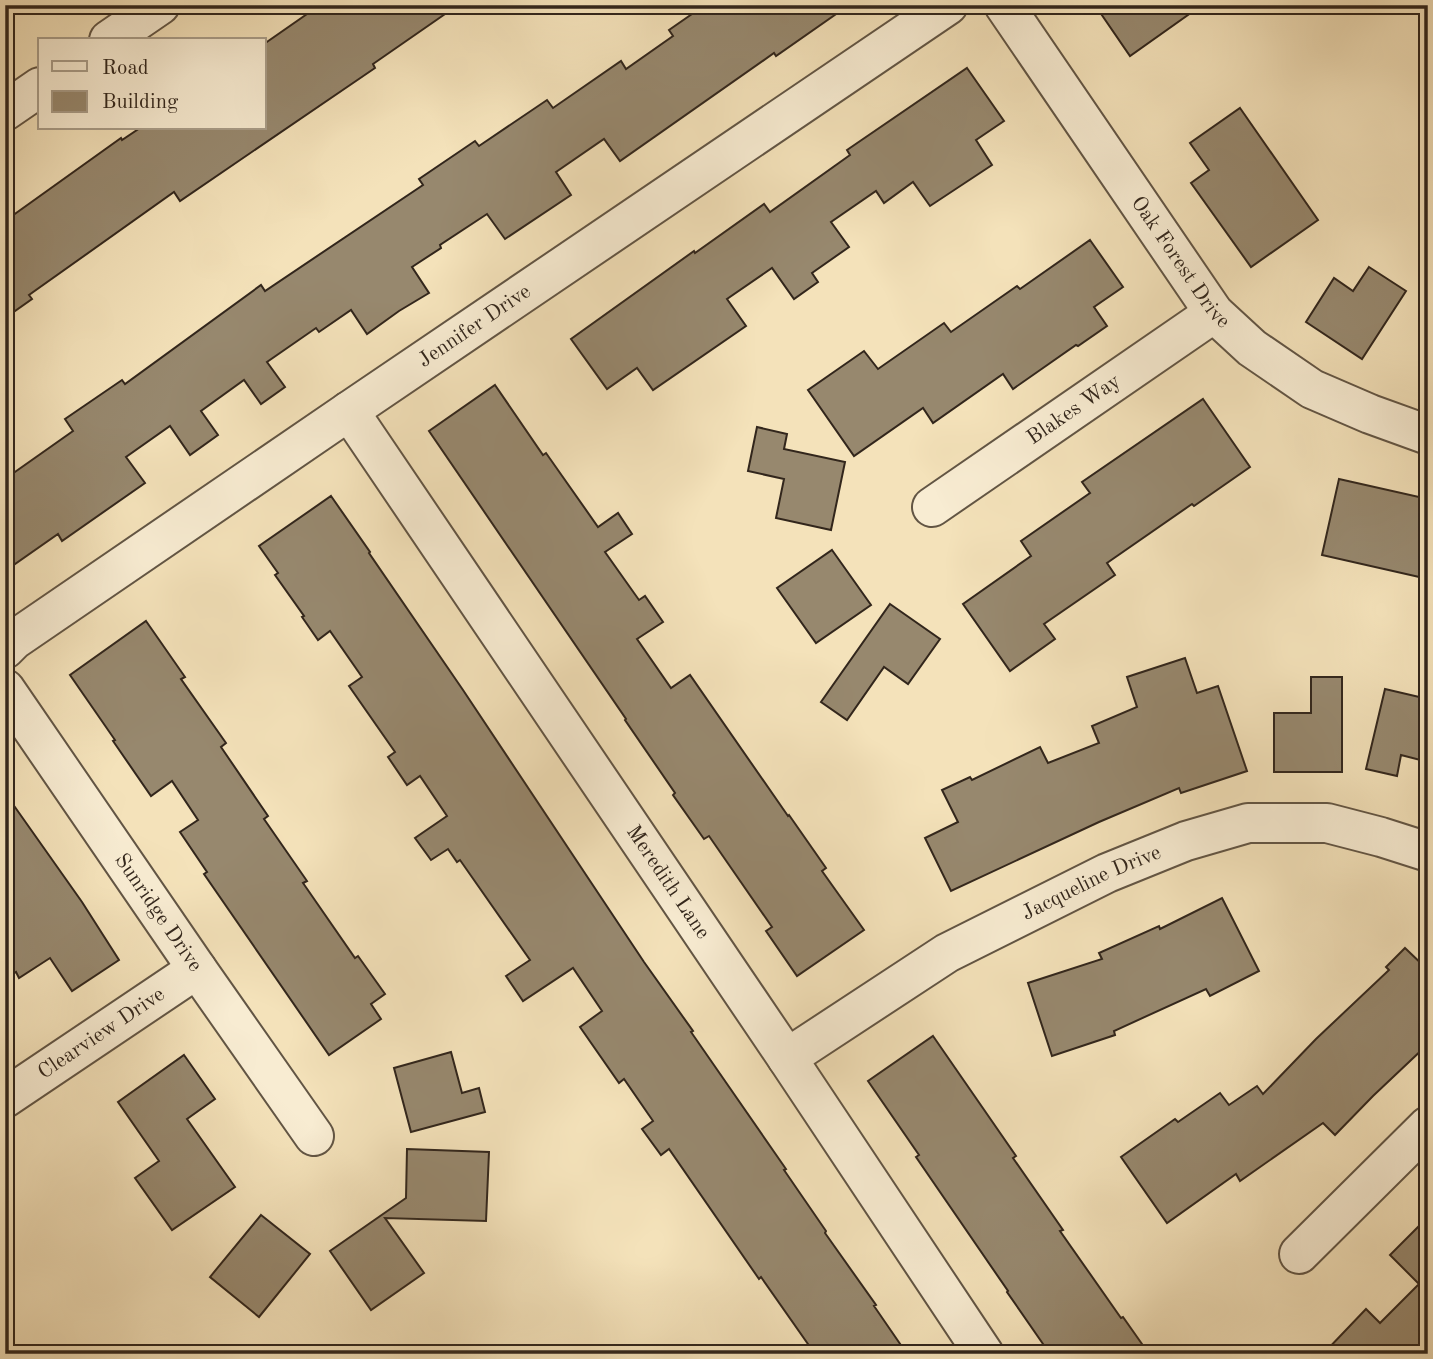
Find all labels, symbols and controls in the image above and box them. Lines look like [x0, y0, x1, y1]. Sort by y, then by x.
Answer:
legend [38, 38, 266, 130]
text: Road [102, 58, 149, 79]
text: Building [102, 92, 179, 113]
street label: Oak Forest Drive [1127, 192, 1234, 332]
street label: Jennifer Drive [414, 281, 534, 371]
street label: Blakes Way [1023, 370, 1124, 449]
street label: Meredith Lane [622, 821, 714, 943]
street label: Jacqueline Drive [1018, 842, 1164, 924]
street label: Sunridge Drive [111, 850, 206, 975]
street label: Clearview Drive [34, 983, 168, 1083]

